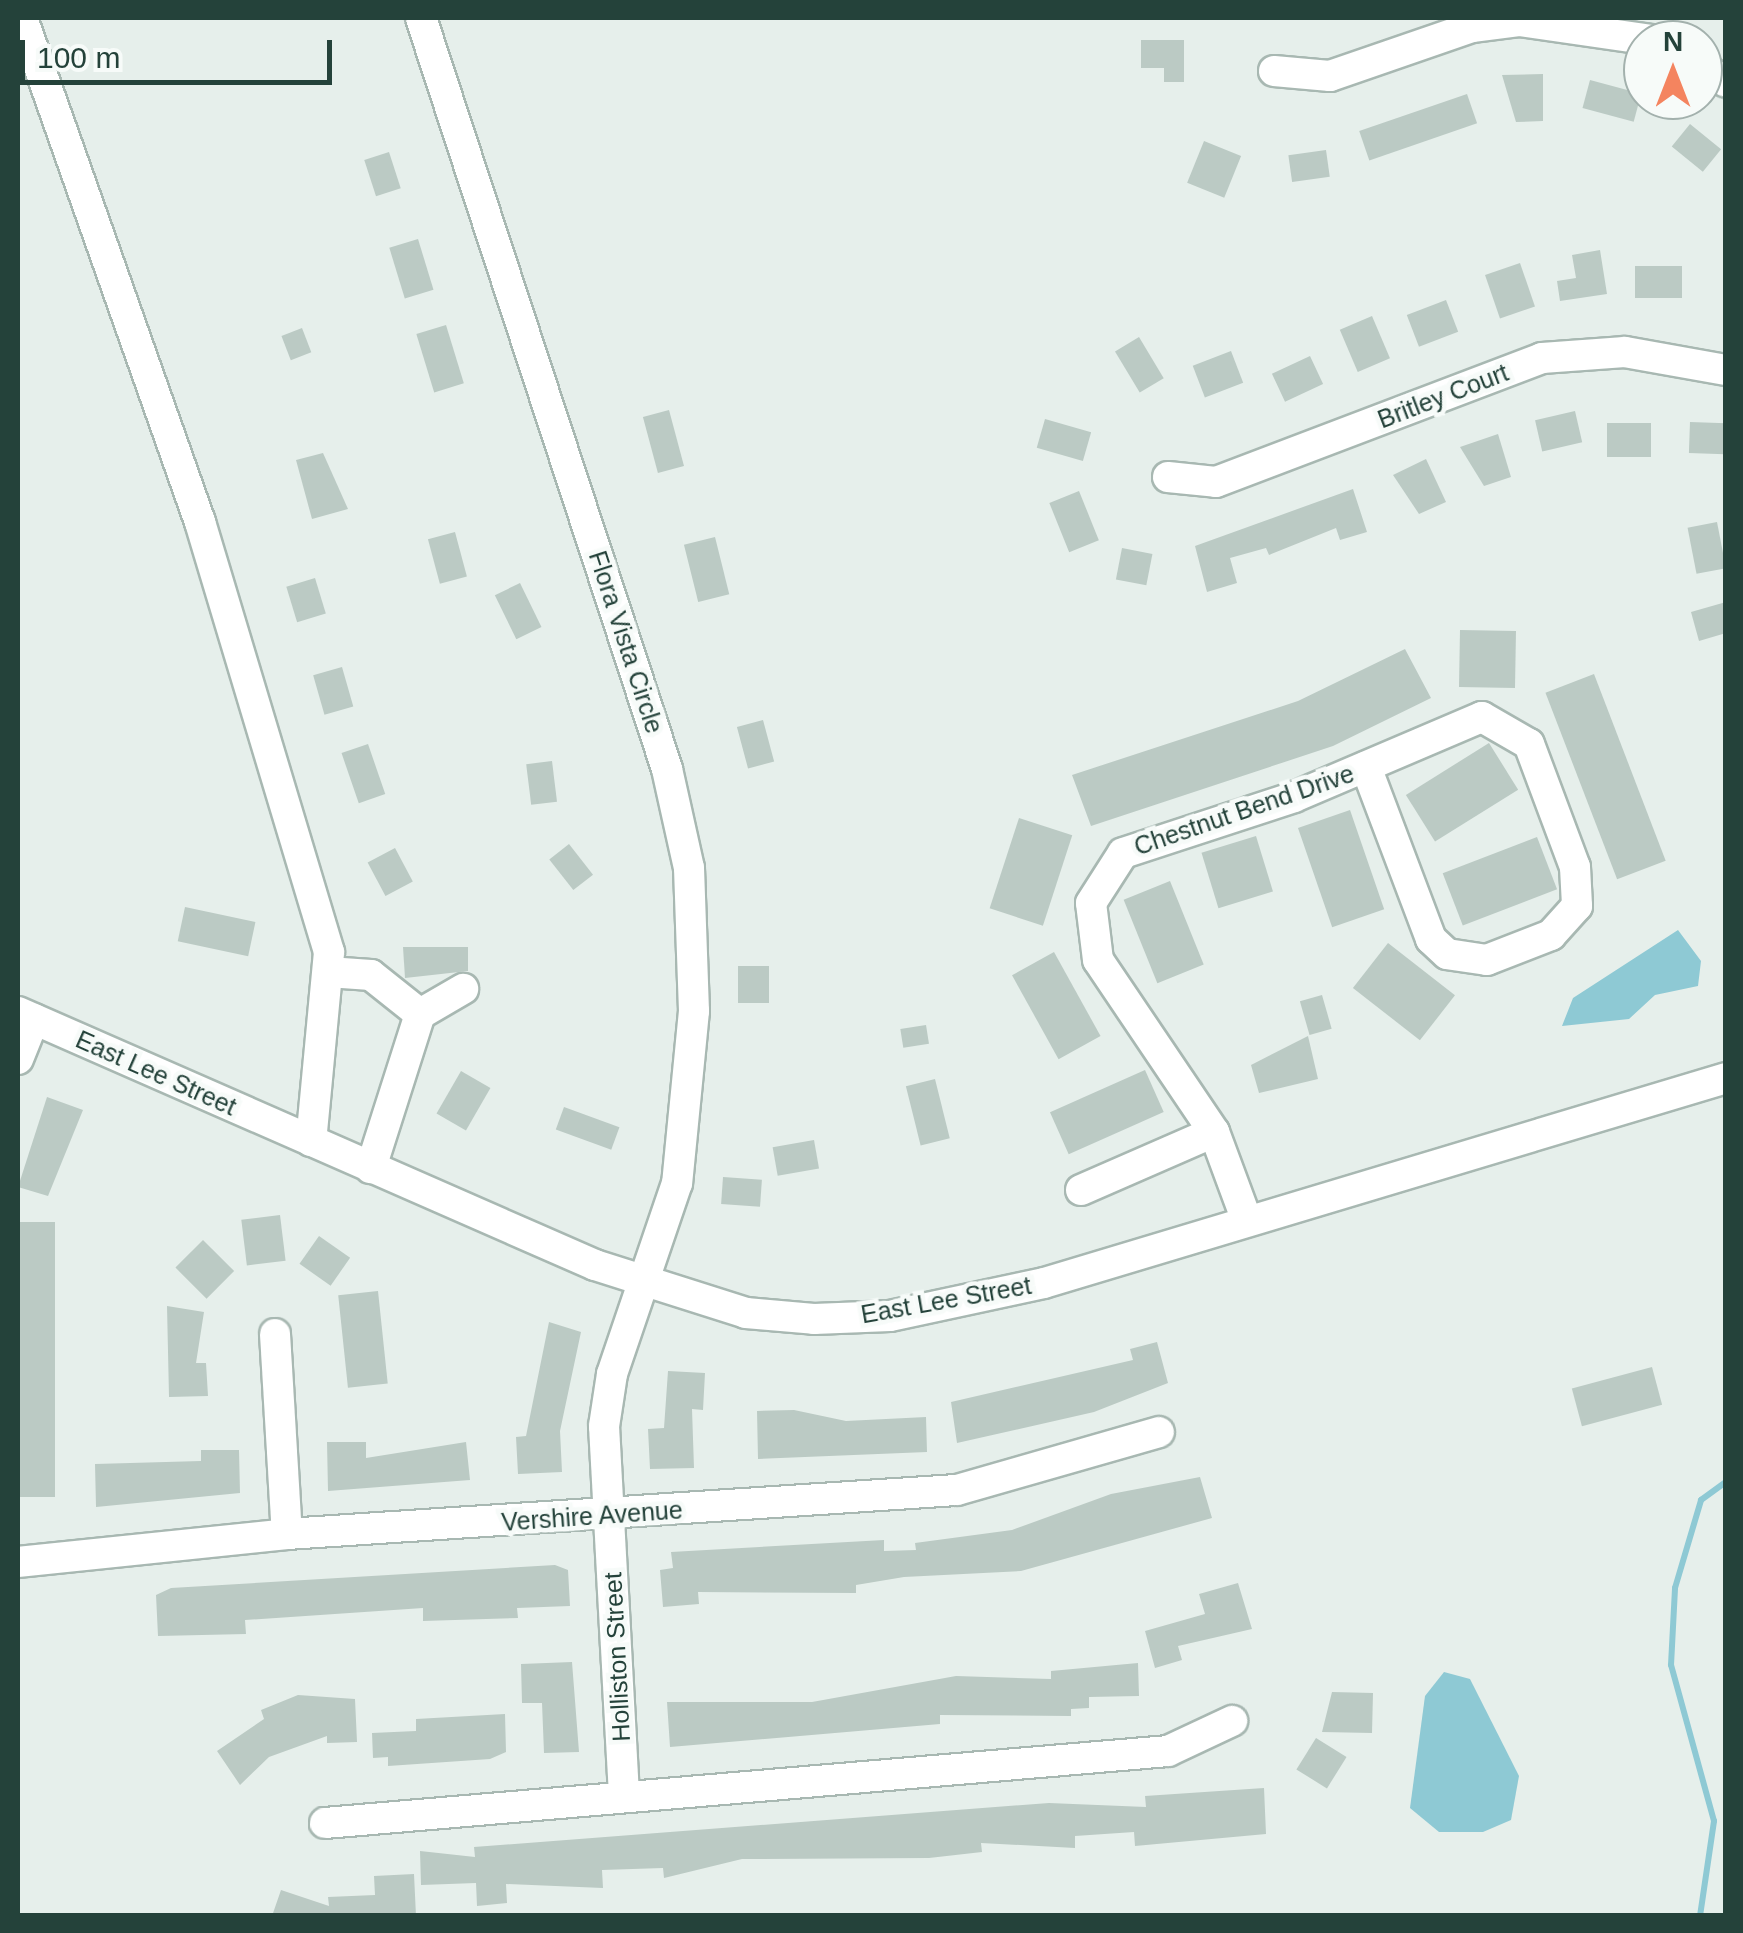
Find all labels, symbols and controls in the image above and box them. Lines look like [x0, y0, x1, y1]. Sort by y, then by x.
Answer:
scale bar [25, 20, 338, 82]
north arrow [1623, 20, 1723, 120]
text: N [1663, 26, 1683, 57]
text: 100 m [37, 41, 120, 74]
street label: Britley Court [1373, 357, 1513, 435]
street label: Flora Vista Circle [582, 547, 670, 737]
street label: Chestnut Bend Drive [1130, 758, 1358, 862]
street label: East Lee Street [71, 1024, 241, 1122]
street label: East Lee Street [859, 1270, 1033, 1330]
street label: Vershire Avenue [500, 1495, 684, 1537]
street label: Holliston Street [598, 1572, 636, 1742]

